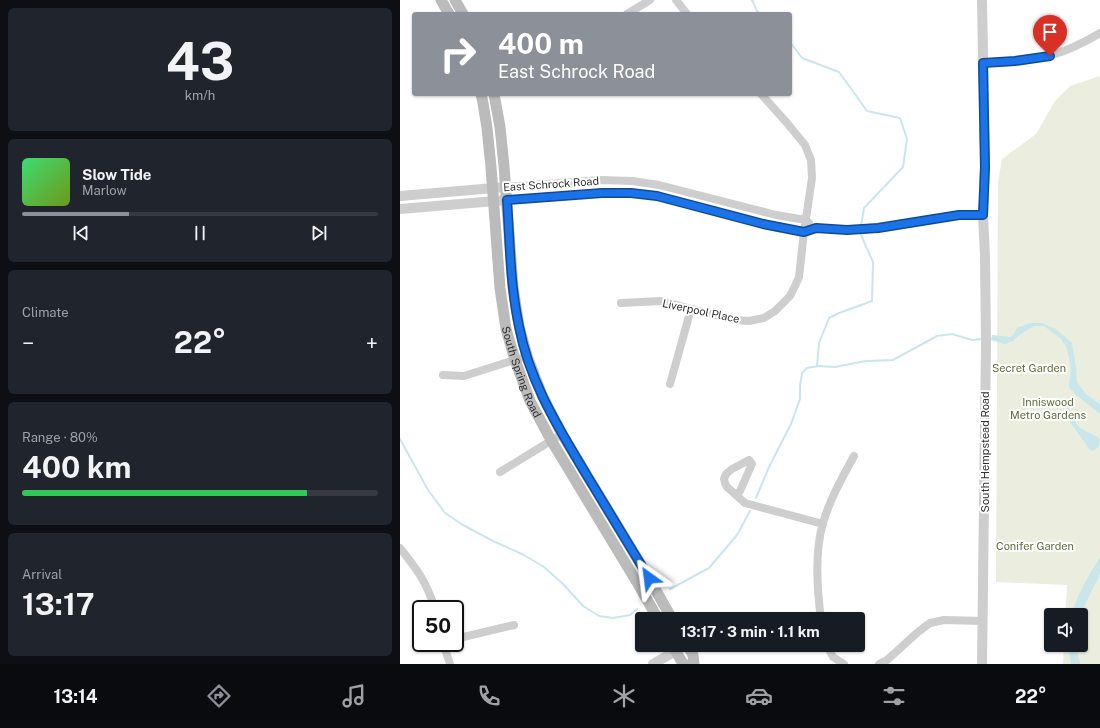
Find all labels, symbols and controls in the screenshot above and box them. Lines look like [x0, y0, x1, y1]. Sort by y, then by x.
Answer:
pin [1033, 15, 1067, 56]
icon: arrive [1039, 21, 1061, 43]
text: 400 m [498, 27, 584, 60]
icon: right [432, 28, 484, 80]
text: 43 [166, 31, 234, 92]
text: East Schrock Road [498, 61, 655, 82]
text: km/h [185, 88, 215, 103]
text: Slow Tide [82, 166, 151, 183]
street label: East Schrock Road [503, 175, 599, 193]
text: Marlow [82, 183, 127, 198]
icon: previous [70, 222, 92, 244]
icon: pause [189, 222, 211, 244]
icon: next [308, 222, 330, 244]
street label: Liverpool Place [661, 297, 741, 325]
text: Climate [22, 305, 69, 320]
text: 22° [174, 324, 226, 360]
street label: South Spring Road [499, 325, 544, 419]
text: − [22, 330, 34, 356]
text: + [366, 330, 378, 356]
park label: Secret Garden [992, 362, 1066, 374]
street label: South Hempstead Road [979, 392, 991, 512]
park label: Inniswood Metro Gardens [1010, 396, 1086, 421]
text: Range · 80% [22, 430, 98, 445]
text: 400 km [22, 449, 131, 485]
park label: Conifer Garden [996, 540, 1074, 552]
position arrow [628, 557, 670, 599]
text: Arrival [22, 567, 62, 582]
text: 13:17 [22, 586, 95, 622]
speed limit sign: 50 [412, 600, 464, 652]
map controls [1044, 608, 1088, 652]
button: sound [1044, 608, 1088, 652]
text: 13:17 · 3 min · 1.1 km [680, 623, 820, 640]
icon: directions [205, 682, 233, 710]
icon: music [340, 682, 368, 710]
icon: phone [475, 682, 503, 710]
icon: climate [610, 682, 638, 710]
icon: car [745, 682, 773, 710]
icon: filters [880, 682, 908, 710]
text: 13:14 [54, 686, 98, 707]
text: 22° [1015, 686, 1046, 707]

